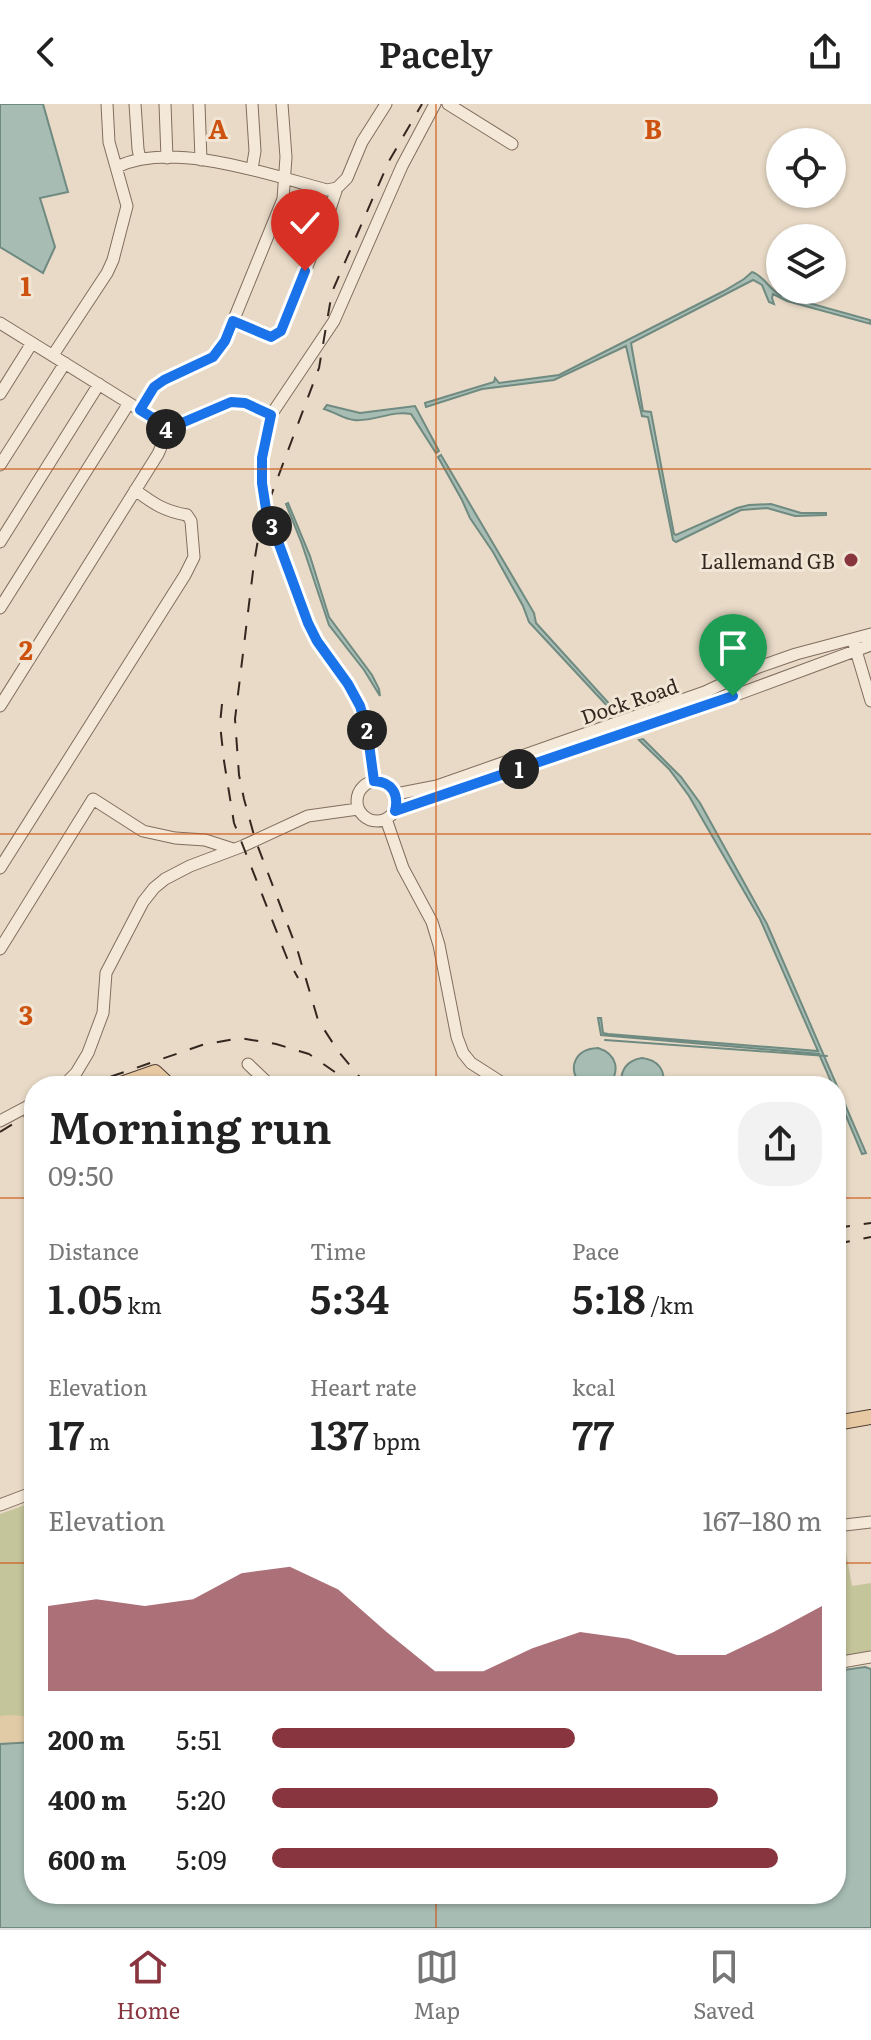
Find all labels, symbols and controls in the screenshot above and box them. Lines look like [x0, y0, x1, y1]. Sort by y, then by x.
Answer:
text: Pacely [379, 26, 492, 79]
icon: back [24, 30, 68, 74]
icon: share [803, 30, 847, 74]
text: A [208, 108, 228, 147]
text: B [644, 108, 662, 147]
map controls [766, 128, 846, 304]
button: locate [766, 128, 846, 208]
pin [271, 189, 339, 271]
icon: check [283, 201, 327, 245]
button: layers [766, 224, 846, 304]
text: 1 [21, 265, 32, 304]
pin: 4 [146, 409, 186, 449]
text: 4 [159, 412, 173, 445]
pin: 3 [252, 506, 292, 546]
text: 3 [266, 509, 278, 542]
place label: Lallemand GB [701, 545, 835, 575]
marker: Lallemand GB [842, 551, 860, 569]
pin [699, 614, 767, 696]
icon: arrive [711, 626, 755, 670]
text: 2 [19, 629, 33, 668]
street label: Dock Road [576, 669, 682, 731]
pin: 2 [347, 710, 387, 750]
text: 2 [361, 713, 373, 746]
pin: 1 [499, 749, 539, 789]
text: 1 [514, 752, 524, 785]
text: 3 [19, 994, 33, 1033]
text: Morning run [48, 1092, 332, 1158]
button: share [738, 1102, 822, 1186]
text: 09:50 [48, 1155, 114, 1194]
text: Distance [48, 1234, 139, 1267]
text: Time [310, 1234, 366, 1267]
text: Pace [572, 1234, 619, 1267]
text: 1.05 [48, 1267, 123, 1326]
text: 5:34 [310, 1267, 389, 1326]
text: 5:18 [572, 1267, 646, 1326]
text: km [123, 1288, 162, 1321]
text: /km [646, 1288, 694, 1321]
text: Elevation [48, 1370, 147, 1403]
text: Heart rate [310, 1370, 417, 1403]
text: kcal [572, 1370, 615, 1403]
text: 17 [48, 1403, 84, 1462]
text: 137 [310, 1403, 369, 1462]
text: 77 [572, 1403, 614, 1462]
text: m [84, 1424, 110, 1457]
text: bpm [369, 1424, 421, 1457]
text: Elevation [48, 1500, 166, 1539]
text: 167–180 m [702, 1500, 822, 1539]
text: 200 m [48, 1719, 125, 1758]
text: 5:51 [176, 1719, 222, 1758]
text: 400 m [48, 1779, 127, 1818]
text: 5:20 [176, 1779, 226, 1818]
text: 600 m [48, 1839, 126, 1878]
text: 5:09 [176, 1839, 227, 1878]
tab: Home [117, 1945, 180, 2026]
tab: Map [413, 1945, 460, 2026]
tab: Saved [693, 1945, 754, 2026]

